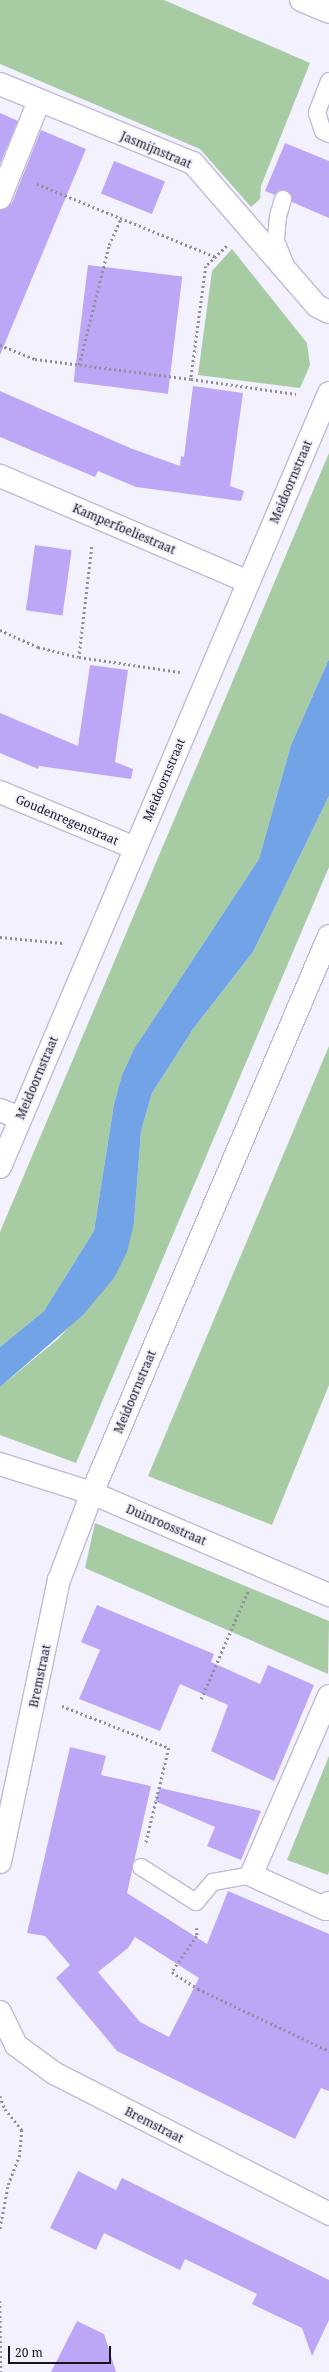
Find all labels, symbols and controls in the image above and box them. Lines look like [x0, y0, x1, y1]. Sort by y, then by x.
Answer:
street label: Jasmijnstraat [118, 129, 194, 171]
street label: Meidoornstraat [267, 438, 315, 526]
street label: Kamperfoeliestraat [70, 501, 178, 557]
street label: Meidoornstraat [140, 736, 188, 824]
street label: Goudenregenstraat [14, 792, 120, 848]
street label: Meidoornstraat [13, 1034, 61, 1122]
street label: Meidoornstraat [111, 1348, 159, 1436]
street label: Duinroosstraat [124, 1502, 208, 1548]
street label: Bremstraat [26, 1643, 54, 1709]
street label: Bremstraat [122, 2104, 186, 2146]
scale bar [10, 2338, 113, 2364]
text: 20 m [15, 2344, 43, 2361]

